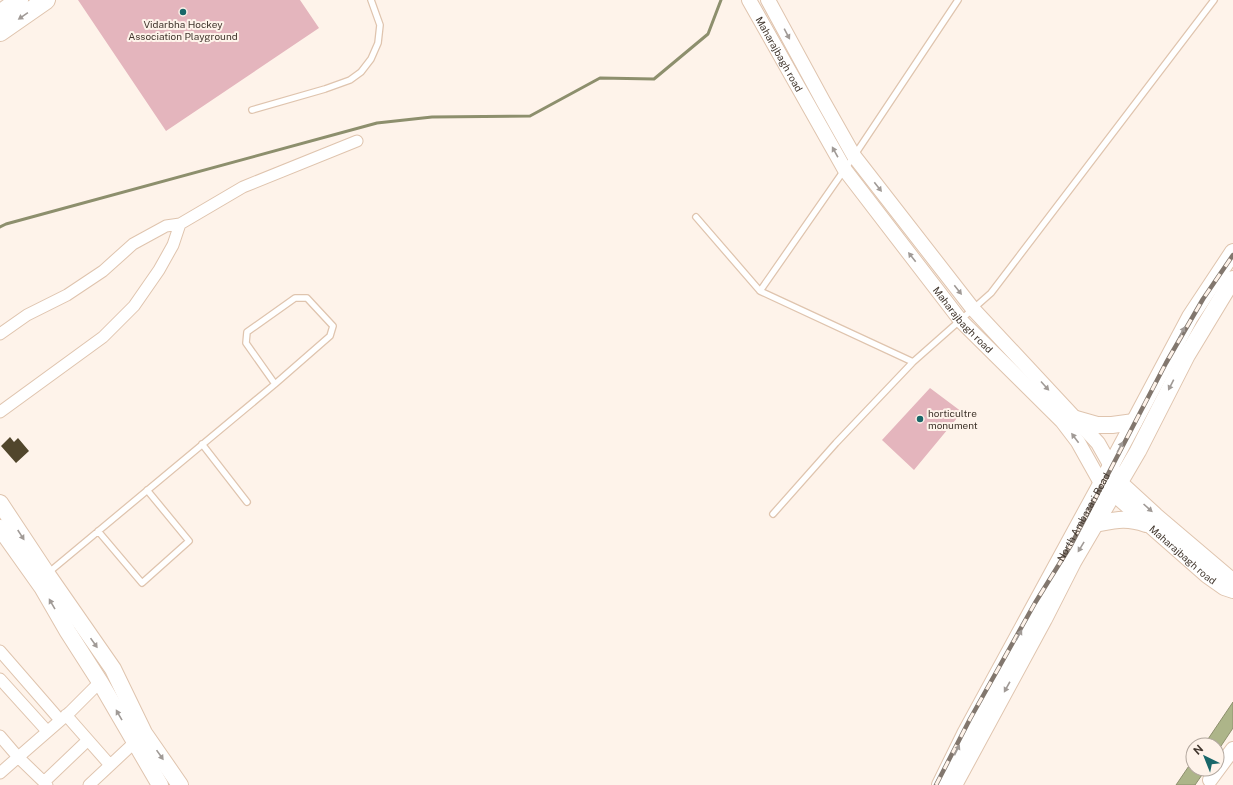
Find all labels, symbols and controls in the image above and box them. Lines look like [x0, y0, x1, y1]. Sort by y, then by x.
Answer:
marker: Vidarbha Hockey Association Playground [178, 7, 188, 17]
one-way arrow [17, 12, 28, 20]
street label: Maharajbagh road [754, 14, 805, 94]
place label: Vidarbha Hockey Association Playground [128, 18, 238, 42]
one-way arrow [783, 28, 790, 40]
one-way arrow [831, 146, 838, 158]
one-way arrow [874, 181, 883, 192]
one-way arrow [907, 251, 916, 262]
street label: Maharajbagh road [931, 284, 995, 355]
one-way arrow [954, 284, 962, 295]
one-way arrow [1178, 327, 1185, 338]
one-way arrow [1168, 379, 1175, 391]
one-way arrow [1041, 381, 1050, 391]
place label: horticultre monument [928, 407, 978, 431]
marker: horticultre monument [915, 414, 925, 424]
one-way arrow [1071, 432, 1079, 443]
one-way arrow [1117, 441, 1124, 453]
street label: North Ambazari Road [1054, 470, 1112, 563]
one-way arrow [1143, 504, 1154, 513]
street label: Maharajbagh road [1147, 522, 1219, 587]
one-way arrow [17, 530, 25, 541]
one-way arrow [1078, 542, 1085, 553]
one-way arrow [48, 598, 55, 610]
one-way arrow [1015, 629, 1022, 641]
one-way arrow [90, 638, 98, 648]
one-way arrow [1004, 681, 1010, 693]
one-way arrow [115, 709, 122, 721]
north arrow [1185, 737, 1225, 777]
text: N [1191, 742, 1205, 757]
one-way arrow [954, 744, 960, 756]
one-way arrow [156, 750, 164, 760]

